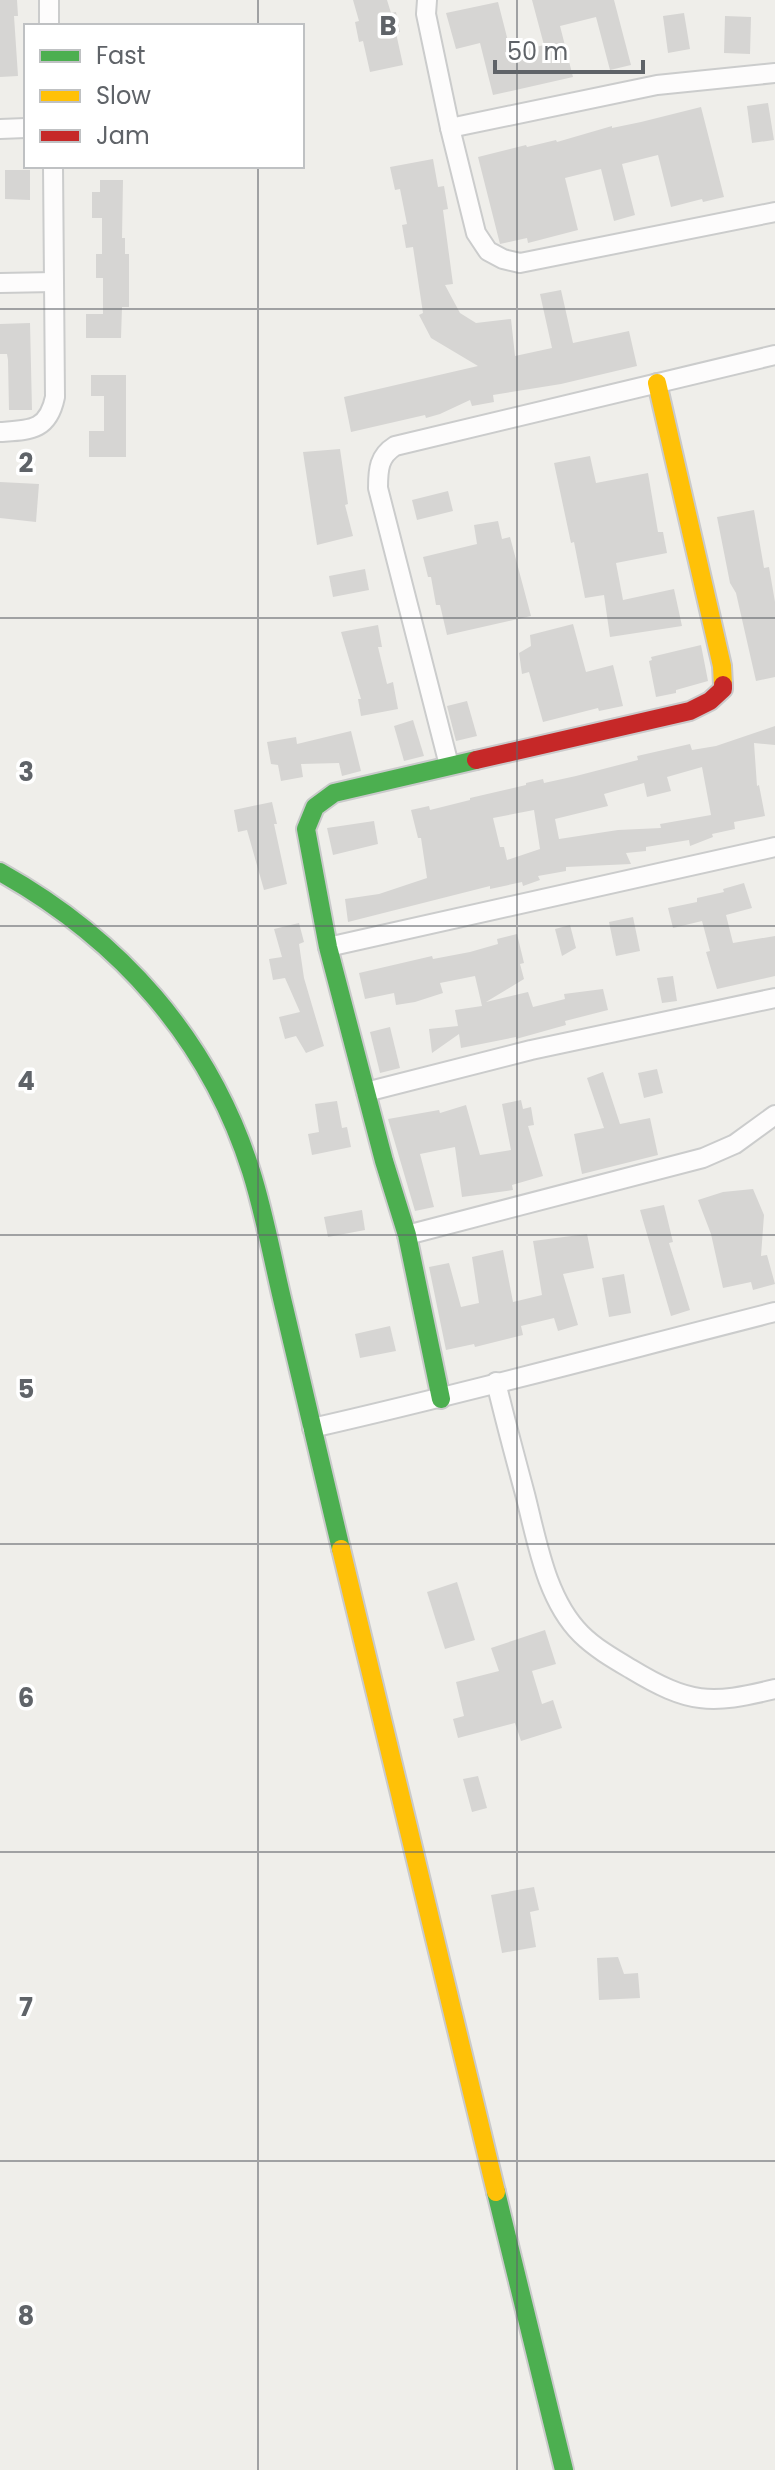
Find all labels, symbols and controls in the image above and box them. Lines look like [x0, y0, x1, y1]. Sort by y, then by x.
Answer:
text: B [379, 8, 397, 44]
legend [24, 24, 304, 168]
scale bar [495, 24, 643, 74]
text: 50 m [507, 35, 568, 68]
text: Fast [96, 39, 146, 72]
text: Slow [96, 79, 151, 112]
text: Jam [96, 119, 150, 152]
text: 2 [19, 445, 34, 481]
text: 3 [18, 754, 34, 790]
text: 4 [17, 1063, 35, 1099]
text: 5 [18, 1371, 34, 1407]
text: 6 [18, 1680, 34, 1716]
text: 7 [19, 1989, 33, 2025]
text: 8 [18, 2298, 34, 2334]

